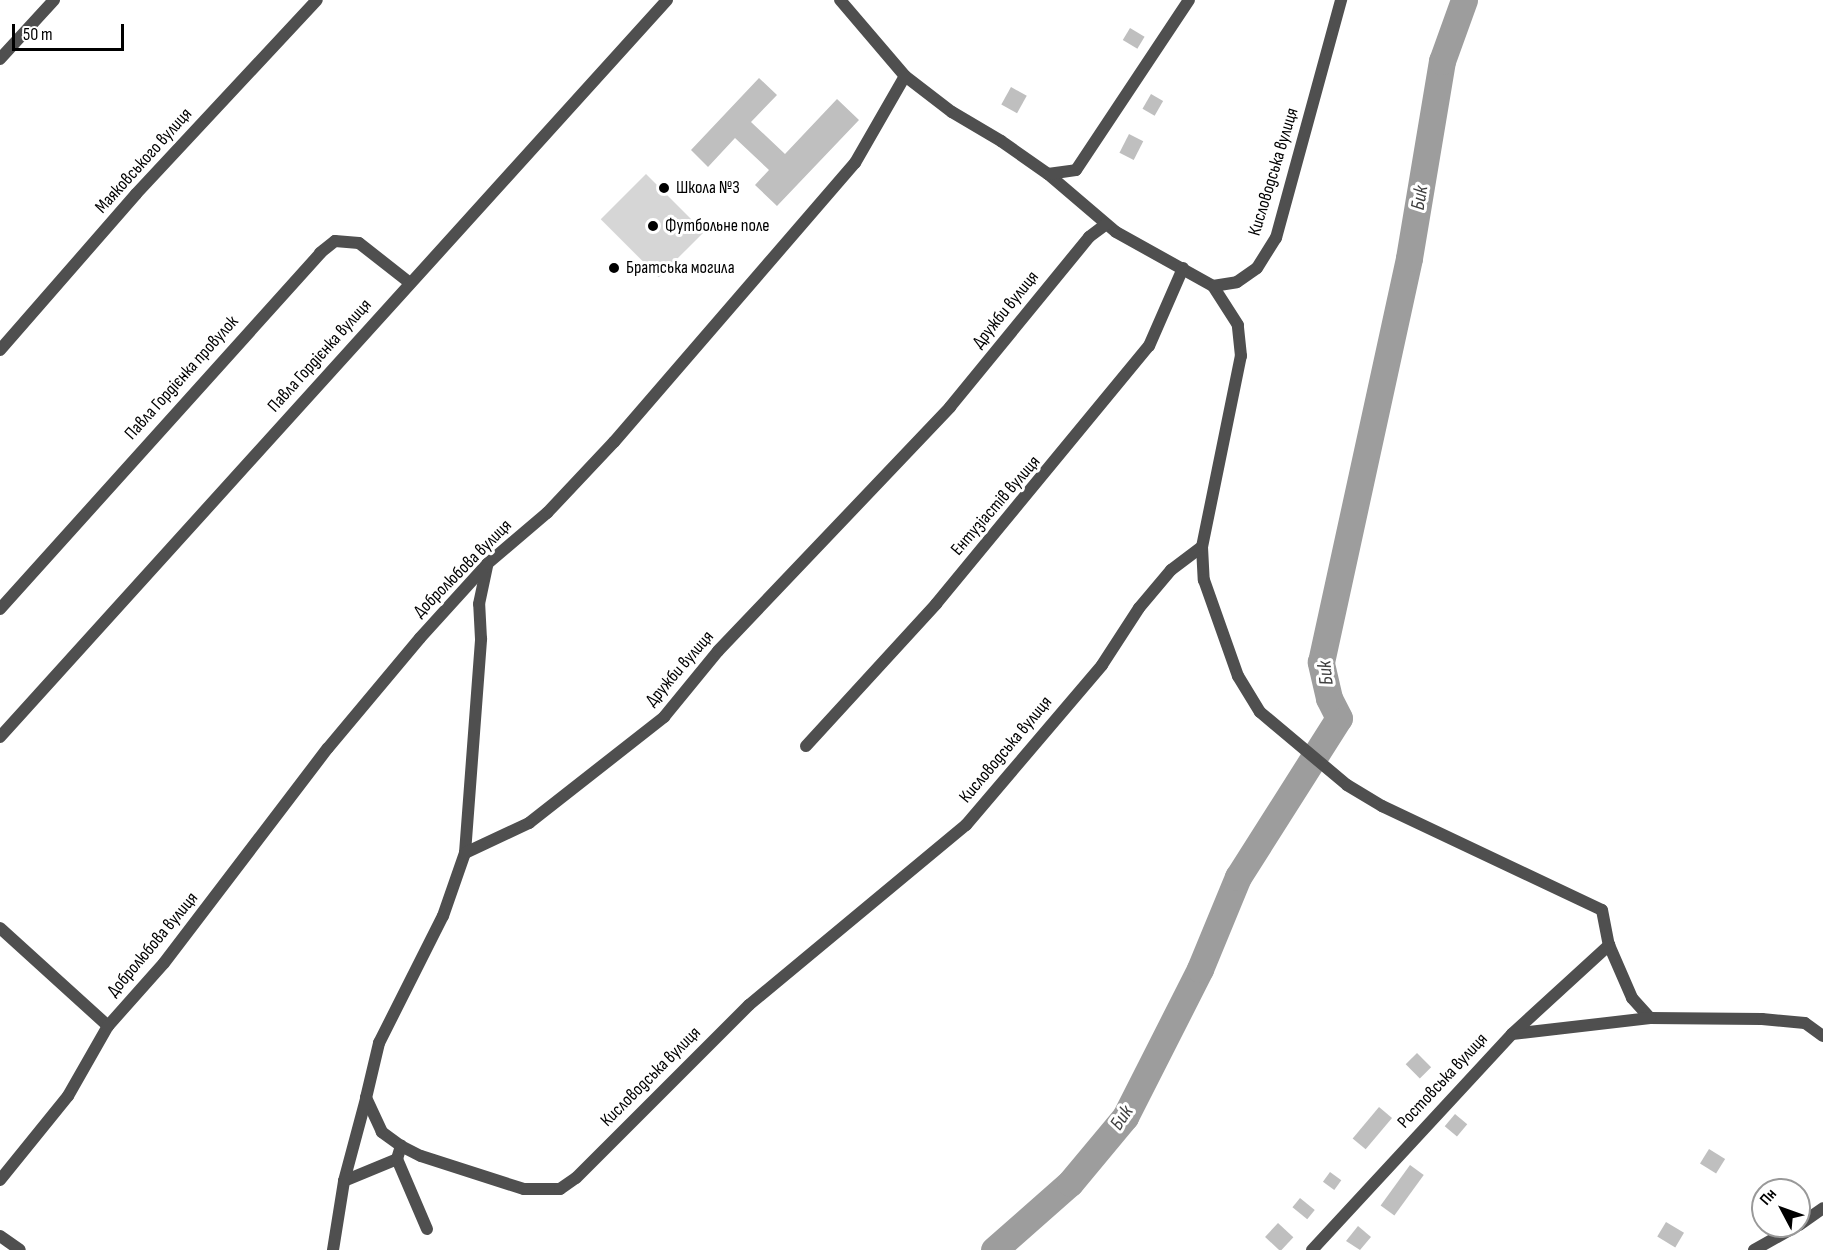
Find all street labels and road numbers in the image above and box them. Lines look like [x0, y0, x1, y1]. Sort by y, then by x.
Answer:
street label: Маяковського вулиця [91, 104, 197, 218]
street label: Кисловодська вулиця [1244, 105, 1304, 239]
street label: Дружби вулиця [968, 267, 1044, 353]
street label: Павла Гордієнка вулиця [264, 295, 376, 417]
street label: Павла Гордієнка провулок [121, 311, 243, 445]
street label: Ентузіастів вулиця [947, 452, 1045, 560]
street label: Добролюбова вулиця [409, 515, 517, 623]
street label: Дружби вулиця [641, 627, 719, 711]
street label: Кисловодська вулиця [955, 692, 1057, 808]
street label: Добролюбова вулиця [103, 888, 203, 1002]
street label: Кисловодська вулиця [596, 1022, 706, 1132]
street label: Ростовська вулиця [1393, 1029, 1493, 1133]

